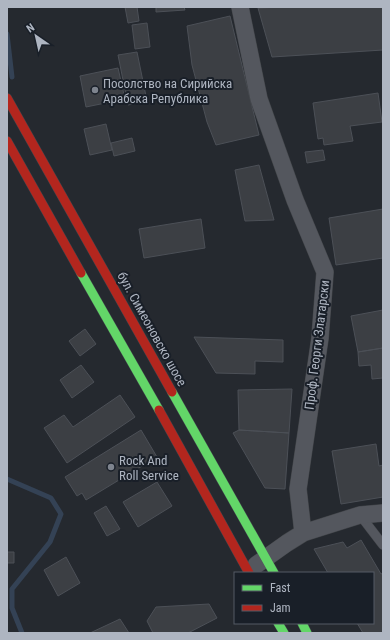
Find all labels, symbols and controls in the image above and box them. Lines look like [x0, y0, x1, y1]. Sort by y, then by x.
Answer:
north arrow [16, 16, 56, 56]
text: N [24, 21, 37, 35]
place label: Посолство на Сирийска Арабска Република [103, 76, 232, 106]
marker: Посолство на Сирийска Арабска Република [90, 85, 100, 95]
street label: бул. Симеоновско шосе [114, 269, 190, 389]
street label: Проф. Георги Златарски [302, 279, 332, 411]
place label: Rock And Roll Service [119, 453, 179, 483]
marker: Rock And Roll Service [106, 462, 116, 472]
legend [234, 572, 374, 624]
text: Fast [270, 581, 291, 595]
text: Jam [270, 601, 291, 615]

